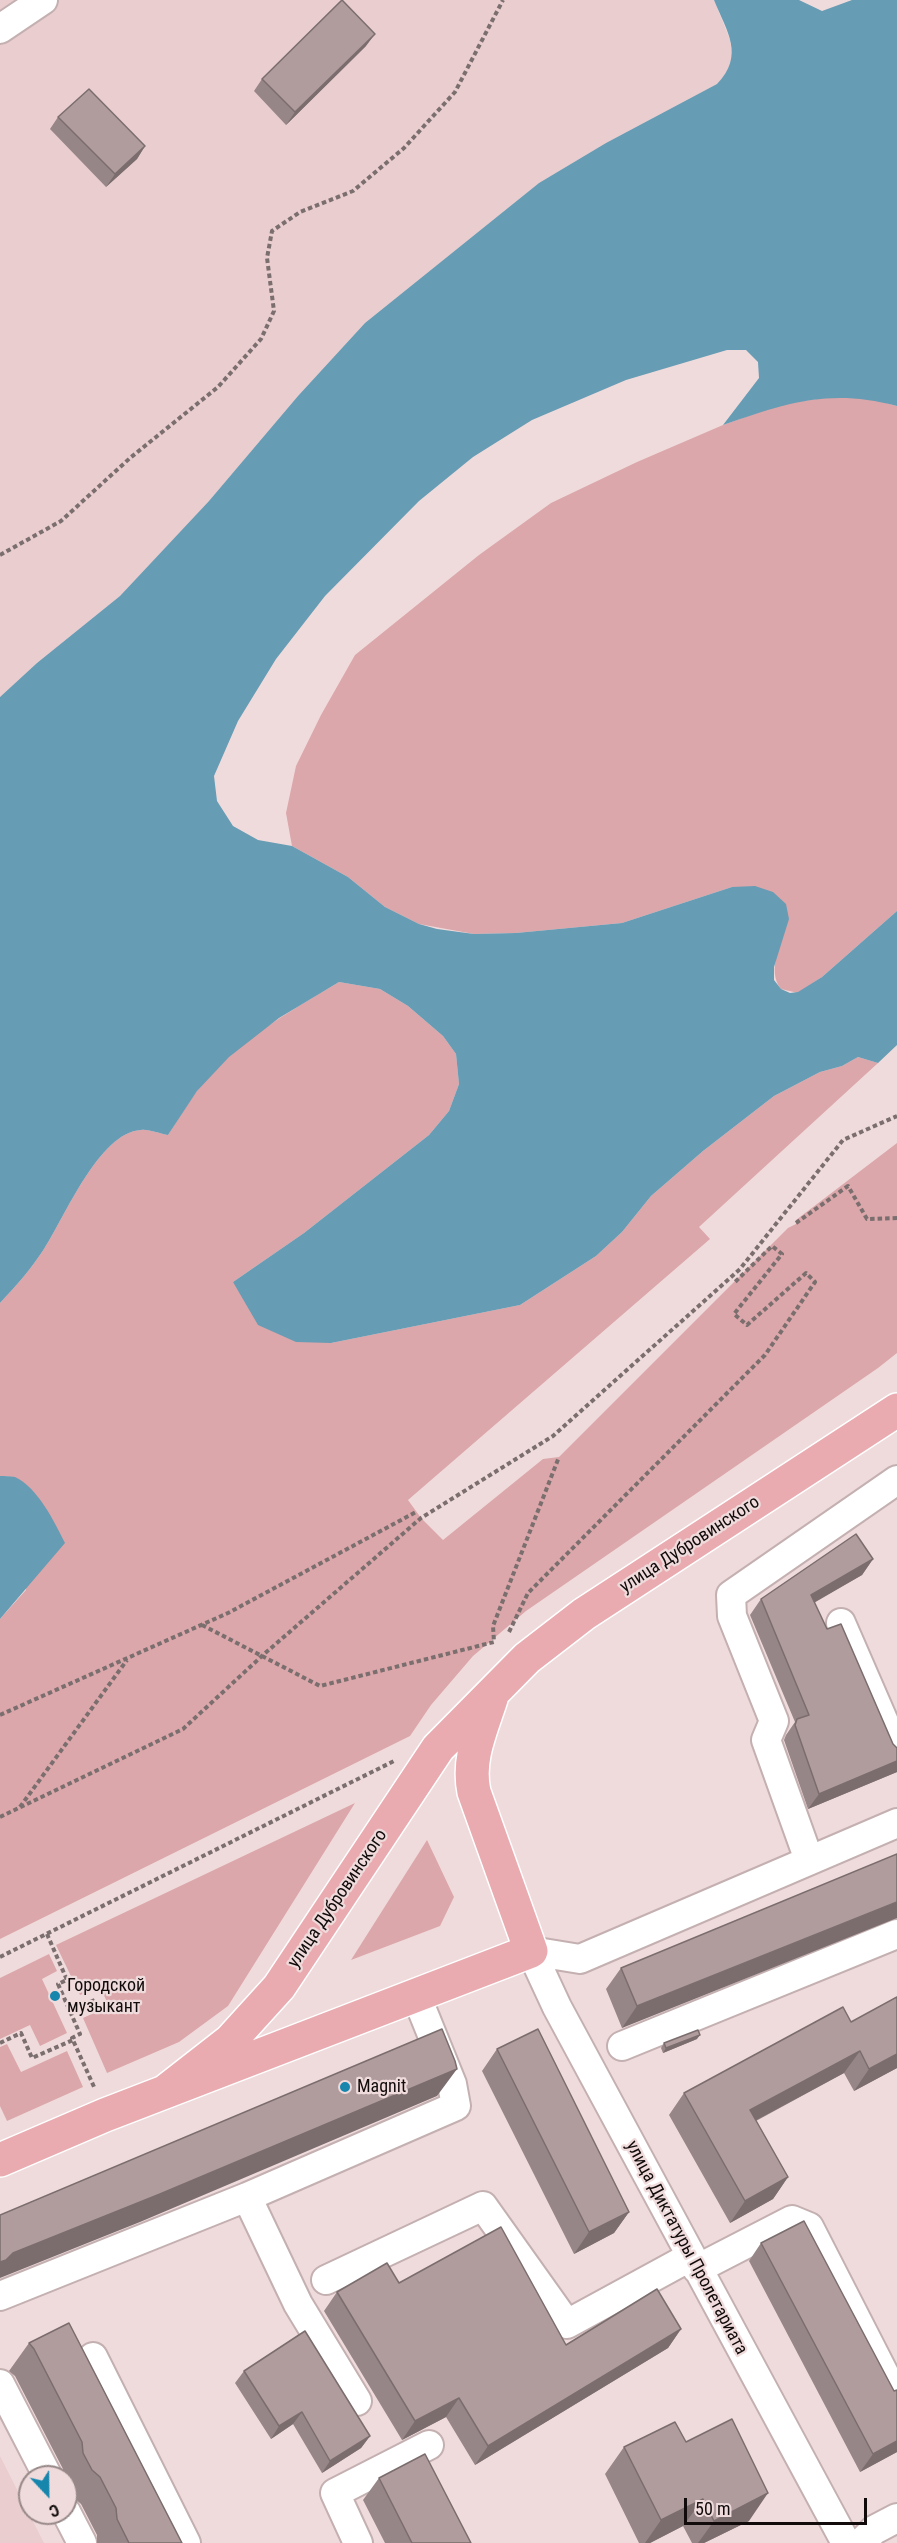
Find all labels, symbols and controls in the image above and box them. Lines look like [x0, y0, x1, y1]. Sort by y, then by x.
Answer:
street label: улица Дубровинского [616, 1492, 764, 1598]
street label: улица Дубровинского [284, 1826, 392, 1972]
place label: Городской музыкант [67, 1975, 145, 2018]
marker: Городской музыкант [48, 1989, 62, 2003]
place label: Magnit [357, 2076, 406, 2098]
marker: Magnit [338, 2080, 352, 2094]
street label: улица Диктатуры Пролетариата [620, 2137, 752, 2359]
north arrow [18, 2465, 78, 2525]
scale bar [687, 2486, 870, 2524]
text: 50 m [695, 2498, 730, 2519]
text: С [46, 2500, 62, 2521]

